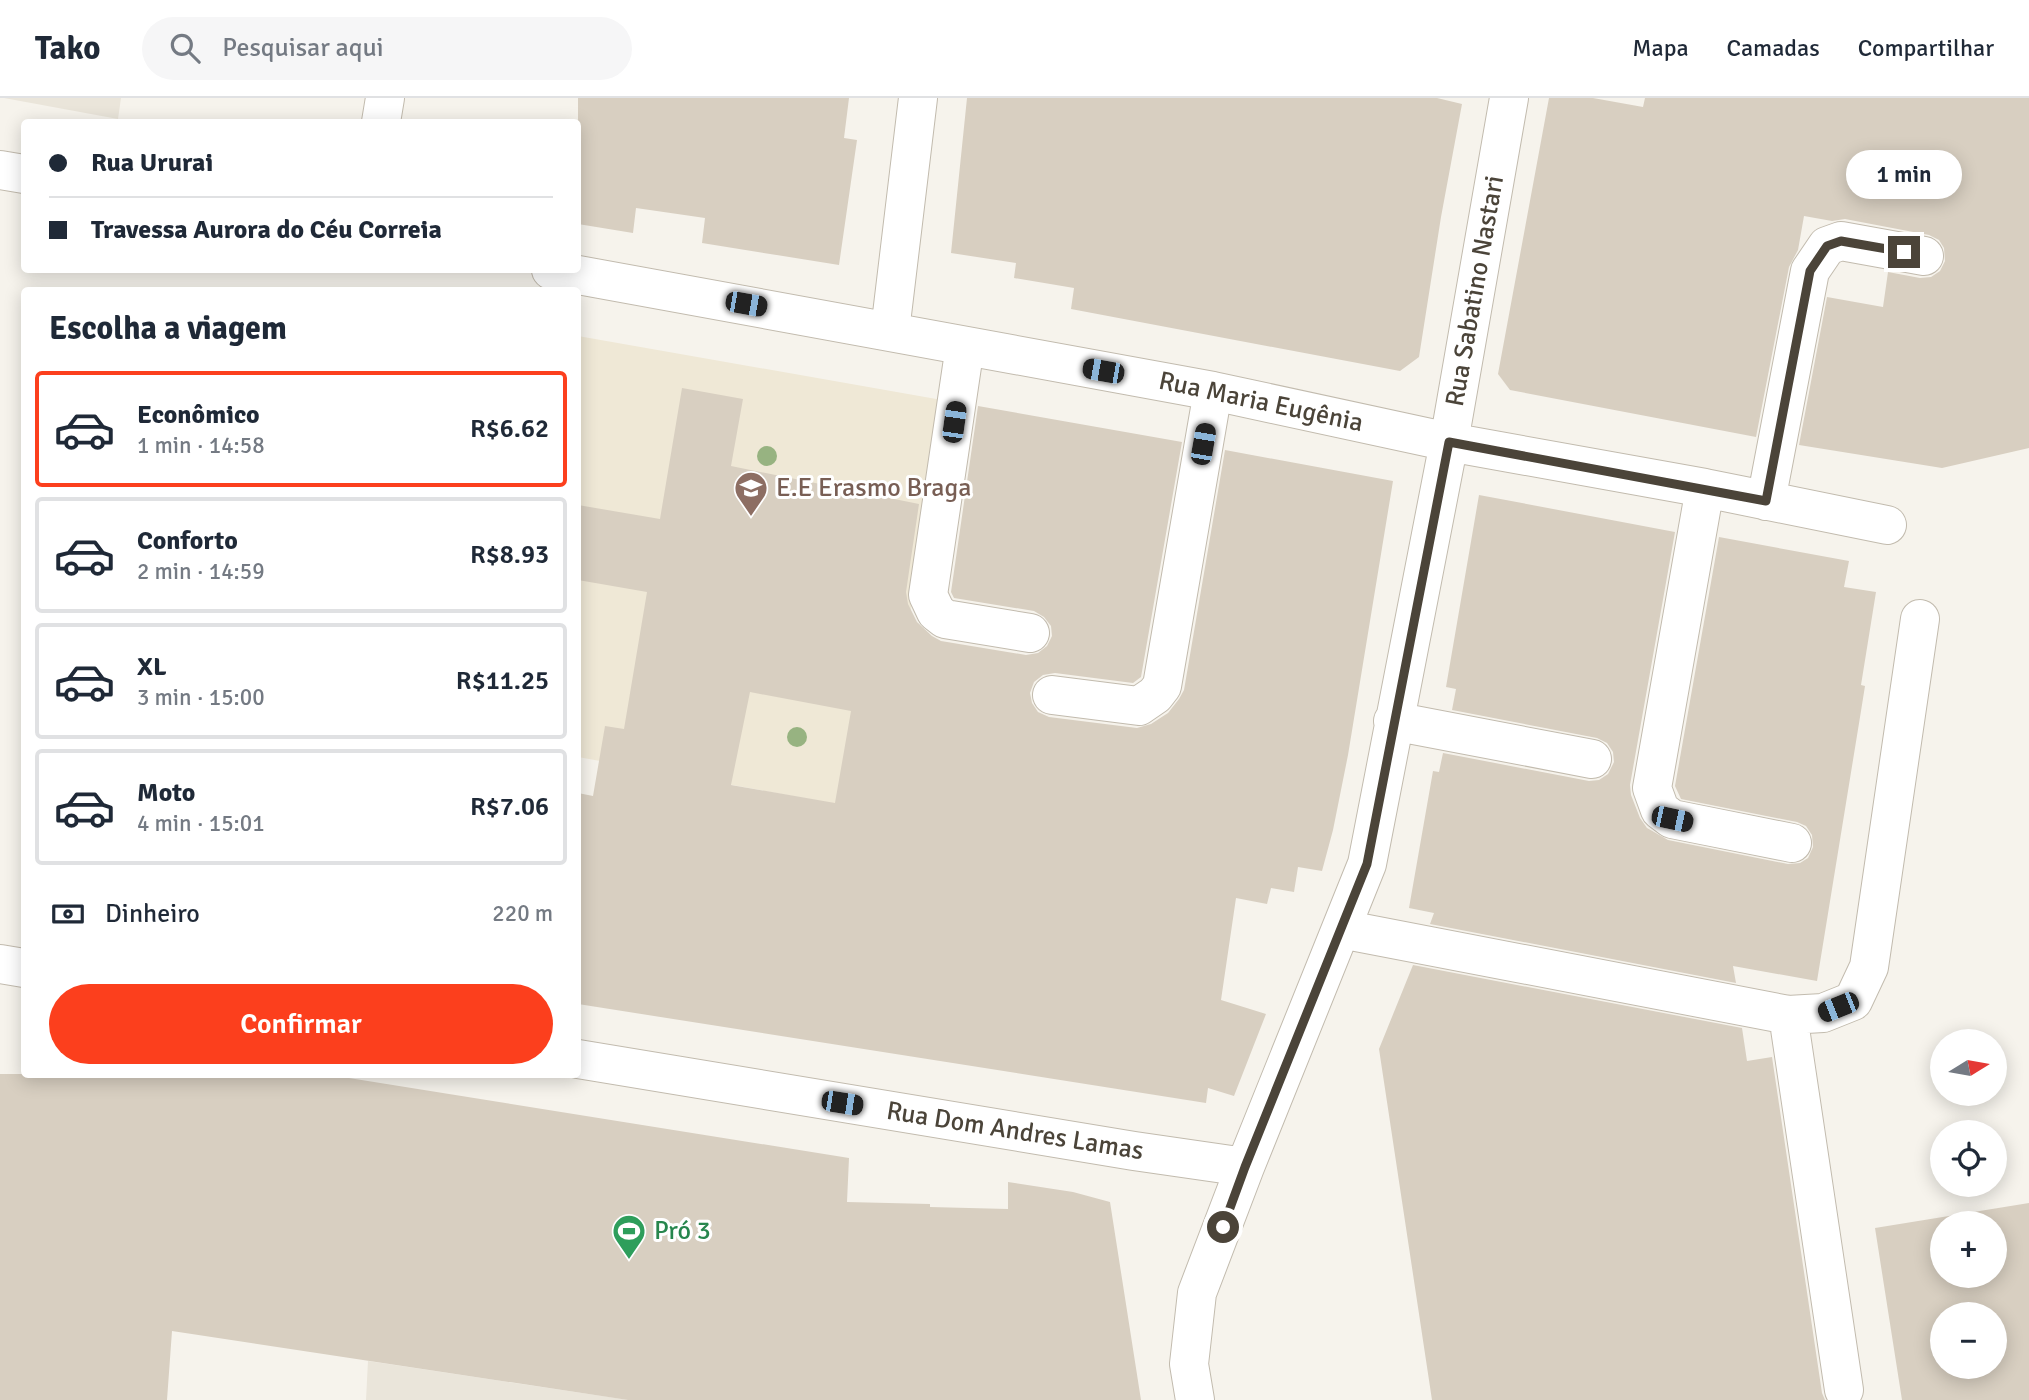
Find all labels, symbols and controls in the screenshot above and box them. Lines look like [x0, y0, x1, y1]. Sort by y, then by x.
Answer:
search box [142, 17, 632, 80]
text: Tako [35, 28, 100, 69]
icon: search [166, 29, 204, 67]
text: Pesquisar aqui [222, 32, 384, 64]
text: Mapa [1632, 33, 1689, 63]
text: Camadas [1727, 33, 1820, 63]
text: Compartilhar [1858, 33, 1994, 63]
text: Rua Ururai [91, 147, 213, 179]
callout: 1 min [1846, 150, 1962, 200]
text: 1 min [1876, 160, 1932, 189]
street label: Rua Sabatino Nastari [1439, 173, 1511, 409]
text: Travessa Aurora do Céu Correia [91, 214, 442, 246]
route end [1888, 236, 1920, 268]
car [724, 290, 769, 318]
text: Escolha a viagem [49, 309, 287, 348]
car [1081, 357, 1126, 385]
street label: Rua Maria Eugênia [1156, 365, 1366, 439]
icon: car [53, 398, 116, 461]
text: Econômico [137, 399, 260, 431]
car [941, 400, 968, 444]
text: R$6.62 [470, 413, 549, 445]
car [1190, 421, 1217, 467]
text: 1 min · 14:58 [137, 431, 265, 460]
school or university icon: E.E Erasmo Braga [732, 469, 770, 518]
place label: E.E Erasmo Braga [776, 472, 971, 504]
icon: car [53, 524, 116, 587]
text: Conforto [137, 525, 238, 557]
text: R$8.93 [470, 539, 549, 571]
text: 2 min · 14:59 [137, 557, 265, 586]
icon: car [53, 650, 116, 713]
text: XL [137, 651, 167, 683]
text: R$11.25 [456, 665, 549, 697]
text: 3 min · 15:00 [137, 683, 265, 712]
icon: car [53, 776, 116, 839]
text: Moto [137, 777, 195, 809]
text: R$7.06 [470, 791, 549, 823]
car [1650, 804, 1695, 834]
text: 4 min · 15:01 [137, 809, 265, 838]
icon: cash [49, 895, 87, 933]
text: Dinheiro [105, 898, 200, 930]
text: 220 m [492, 899, 553, 928]
button: Confirmar [49, 984, 553, 1064]
car [1815, 989, 1862, 1025]
north arrow [1930, 1029, 2007, 1106]
map controls [1930, 1029, 2007, 1379]
car [820, 1089, 865, 1117]
street label: Rua Dom Andres Lamas [884, 1095, 1146, 1167]
button: locate [1930, 1120, 2007, 1197]
route start [1207, 1211, 1239, 1243]
button: + [1930, 1211, 2007, 1288]
sports icon: Pró 3 [610, 1212, 648, 1261]
place label: Pró 3 [654, 1215, 711, 1247]
button: − [1930, 1302, 2007, 1379]

